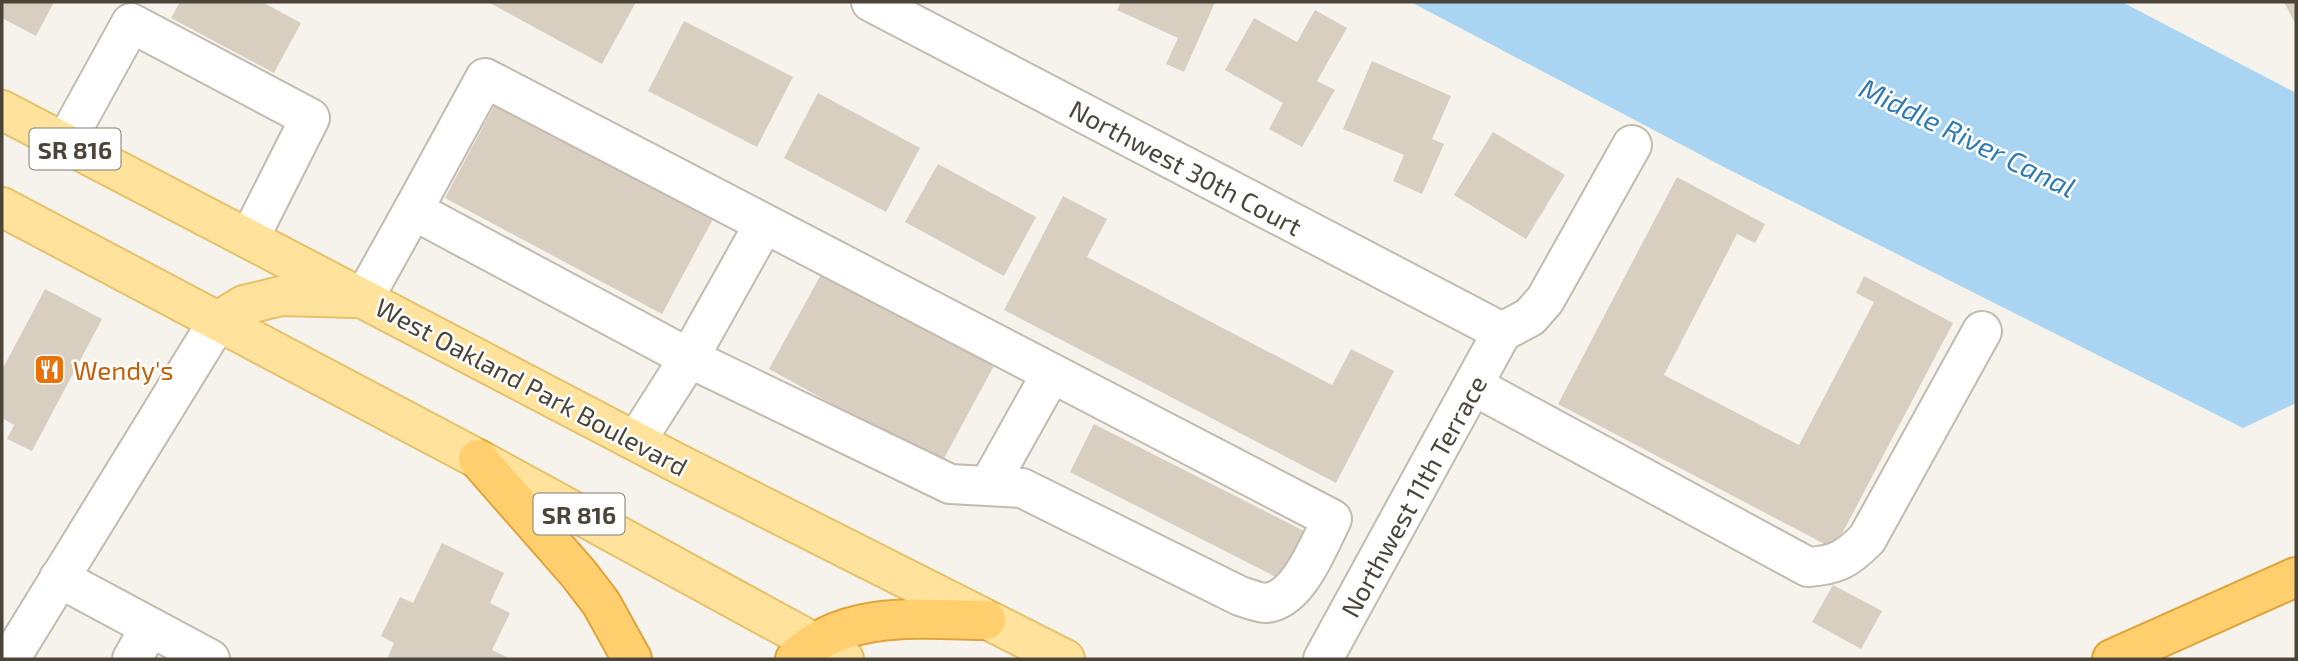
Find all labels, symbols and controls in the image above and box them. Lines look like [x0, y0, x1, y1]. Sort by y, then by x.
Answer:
water label: Middle River Canal [1854, 70, 2082, 204]
street label: Northwest 30th Court [1065, 93, 1307, 241]
road number: SR 816 [29, 128, 120, 169]
street label: West Oakland Park Boulevard [371, 290, 693, 482]
restaurant icon: Wendy's [33, 352, 67, 386]
place label: Wendy's [73, 354, 174, 385]
street label: Northwest 11th Terrace [1334, 370, 1492, 622]
road number: SR 816 [534, 494, 624, 534]

